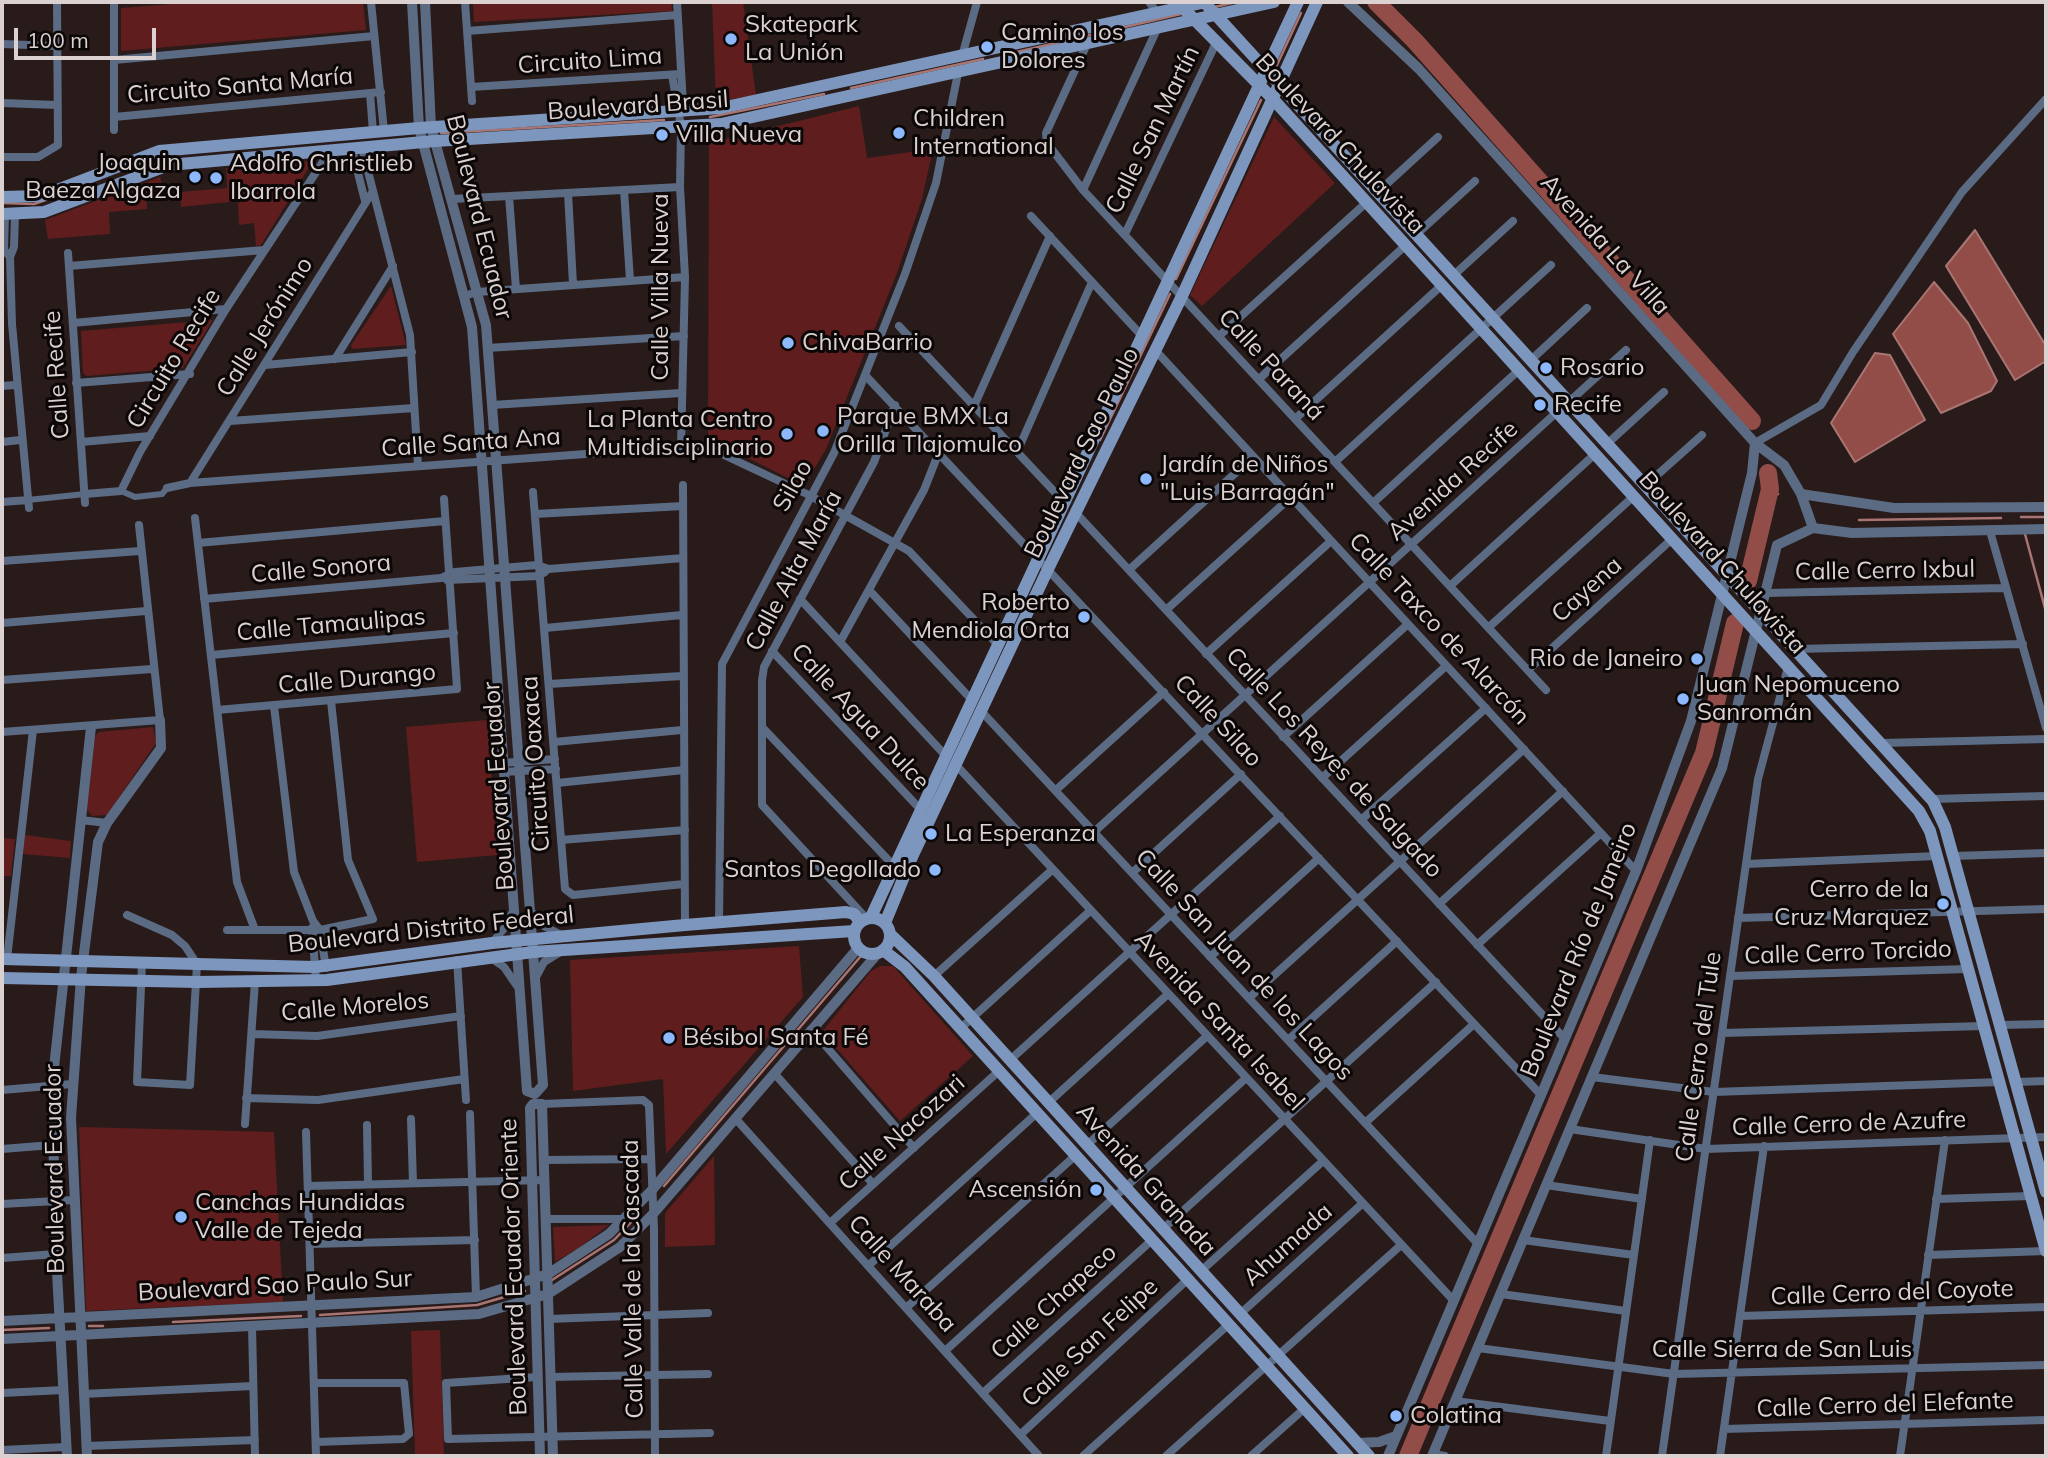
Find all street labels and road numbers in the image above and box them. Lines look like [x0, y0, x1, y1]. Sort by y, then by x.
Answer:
street label: Calle San Martín [1100, 41, 1206, 219]
street label: Circuito Lima [517, 42, 663, 80]
street label: Boulevard Chulavista [1249, 48, 1431, 240]
street label: Circuito Santa María [126, 62, 354, 110]
street label: Boulevard Brasil [547, 85, 729, 127]
street label: Boulevard Ecuador [440, 112, 518, 322]
street label: Avenida La Villa [1534, 169, 1676, 321]
street label: Calle Villa Nueva [647, 193, 675, 381]
street label: Calle Jerónimo [211, 252, 319, 402]
street label: Circuito Recife [121, 284, 227, 434]
street label: Calle Paraná [1212, 303, 1330, 427]
street label: Calle Recife [38, 310, 76, 440]
street label: Boulevard Sao Paulo [1019, 343, 1145, 563]
street label: Avenida Recife [1382, 415, 1524, 547]
street label: Calle Santa Ana [380, 422, 562, 464]
street label: Silao [767, 455, 819, 517]
street label: Boulevard Chulavista [1632, 466, 1812, 660]
street label: Calle Alta María [740, 486, 848, 656]
street label: Calle Taxco de Alarcón [1343, 527, 1535, 731]
street label: Calle Sonora [250, 549, 392, 589]
street label: Cayena [1546, 551, 1628, 629]
street label: Calle Cerro Ixbul [1795, 555, 1975, 587]
street label: Calle Tamaulipas [235, 602, 427, 648]
street label: Calle Agua Dulce [785, 638, 935, 796]
street label: Calle Los Reyes de Salgado [1220, 642, 1448, 884]
street label: Calle Durango [277, 658, 437, 700]
street label: Calle Silao [1168, 669, 1268, 773]
street label: Circuito Oaxaca [515, 675, 557, 853]
street label: Boulevard Ecuador [477, 680, 521, 892]
street label: Boulevard Río de Janeiro [1515, 819, 1643, 1081]
street label: Calle San Juan de los Lagos [1129, 843, 1359, 1087]
street label: Boulevard Distrito Federal [287, 901, 575, 959]
street label: Avenida Santa Isabel [1128, 925, 1310, 1117]
street label: Calle Cerro Torcido [1744, 935, 1952, 971]
street label: Calle Cerro del Tule [1670, 950, 1728, 1164]
street label: Calle Morelos [280, 986, 430, 1028]
street label: Boulevard Ecuador [39, 1064, 71, 1274]
street label: Calle Nacozari [833, 1069, 971, 1197]
street label: Avenida Granada [1070, 1098, 1222, 1262]
street label: Calle Cerro de Azufre [1731, 1106, 1967, 1142]
street label: Boulevard Ecuador Oriente [494, 1118, 534, 1416]
street label: Calle Valle de la Cascada [616, 1139, 650, 1419]
street label: Ahumada [1238, 1198, 1338, 1292]
street label: Calle Maraba [842, 1209, 962, 1339]
street label: Calle Chapeco [985, 1238, 1123, 1366]
street label: Boulevard Sao Paulo Sur [137, 1264, 413, 1308]
street label: Calle San Felipe [1016, 1273, 1164, 1413]
street label: Calle Cerro del Coyote [1770, 1274, 2014, 1312]
street label: Calle Sierra de San Luis [1652, 1336, 1912, 1364]
street label: Calle Cerro del Elefante [1756, 1386, 2014, 1424]

